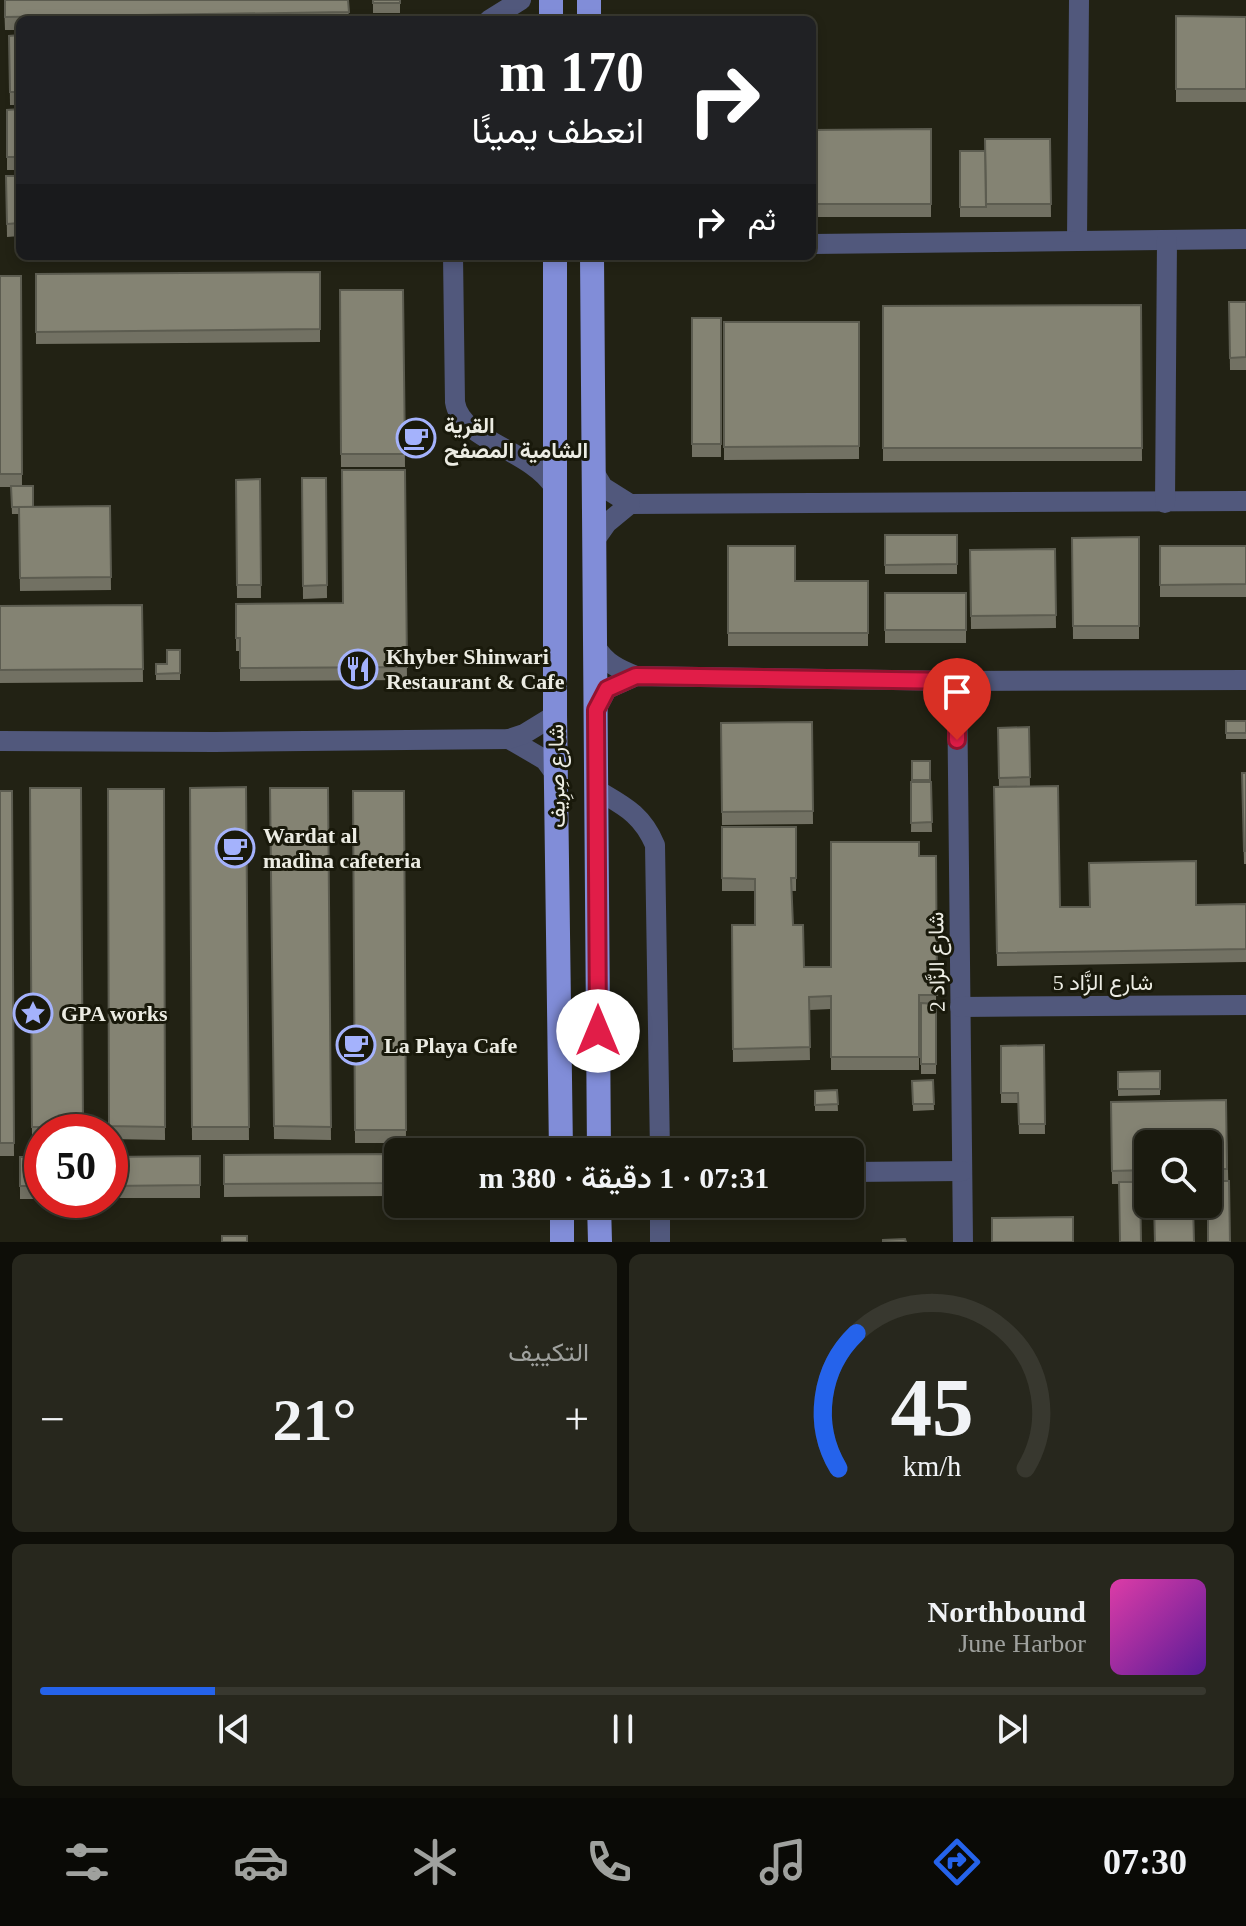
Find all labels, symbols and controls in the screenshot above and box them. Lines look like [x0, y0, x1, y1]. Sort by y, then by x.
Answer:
text: 170 m [499, 41, 644, 103]
icon: right [672, 48, 776, 152]
text: انعطف يمينًا [472, 111, 644, 151]
icon: right [688, 200, 732, 244]
text: ثم [748, 203, 776, 236]
place label: القرية الشامية المصفح [444, 413, 588, 466]
cafe icon: القرية الشامية المصفح [395, 417, 437, 459]
place label: Khyber Shinwari Restaurant & Cafe [386, 644, 565, 694]
restaurant icon: Khyber Shinwari Restaurant & Cafe [337, 648, 379, 690]
pin [923, 658, 991, 740]
icon: arrive [935, 670, 979, 714]
street label: شارع صِرِيف [543, 724, 575, 828]
place label: Wardat al madina cafeteria [263, 823, 421, 873]
cafe icon: Wardat al madina cafeteria [214, 827, 256, 869]
street label: شارع الزَّاد 2 [923, 912, 952, 1012]
street label: شارع الزَّاد 5 [1053, 970, 1153, 997]
position arrow [556, 989, 640, 1073]
place icon: GPA works [12, 992, 54, 1034]
place label: GPA works [61, 1001, 168, 1026]
cafe icon: La Playa Cafe [335, 1024, 377, 1066]
place label: La Playa Cafe [384, 1033, 517, 1058]
speed limit sign: 50 [24, 1114, 128, 1218]
map controls [1134, 1130, 1222, 1218]
button: search [1134, 1130, 1222, 1218]
text: 07:31 · 1 دقيقة · 380 m [479, 1161, 769, 1194]
text: التكييف [508, 1338, 589, 1367]
text: 45 [890, 1361, 973, 1453]
text: 21° [273, 1387, 357, 1453]
text: − [40, 1395, 65, 1444]
text: + [564, 1395, 589, 1444]
text: km/h [902, 1451, 961, 1482]
text: Northbound [928, 1595, 1086, 1628]
text: June Harbor [958, 1629, 1086, 1658]
icon: previous [212, 1707, 256, 1751]
icon: pause [601, 1707, 645, 1751]
icon: next [990, 1707, 1034, 1751]
icon: filters [59, 1834, 115, 1890]
icon: car [233, 1834, 289, 1890]
icon: climate [407, 1834, 463, 1890]
icon: phone [581, 1834, 637, 1890]
icon: music [755, 1834, 811, 1890]
icon: directions [929, 1834, 985, 1890]
text: 07:30 [1103, 1842, 1187, 1882]

